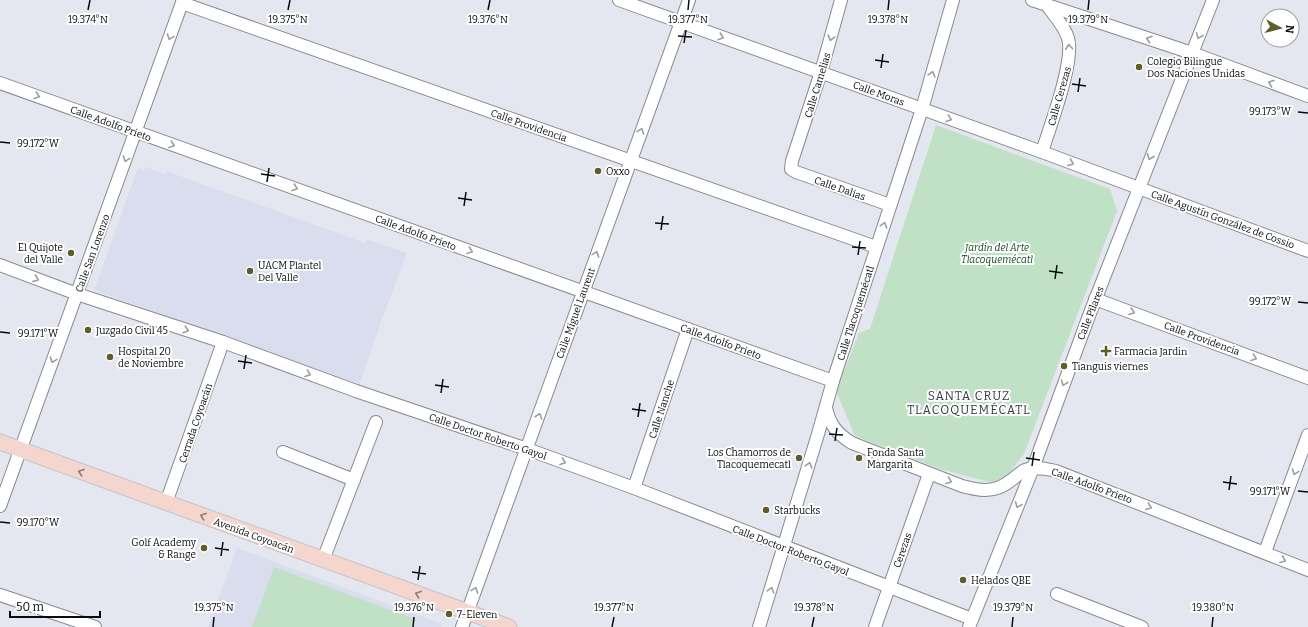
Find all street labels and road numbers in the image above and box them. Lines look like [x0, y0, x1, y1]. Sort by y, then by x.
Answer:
street label: Calle Camelias [802, 51, 834, 119]
street label: Calle Cerezas [1046, 65, 1074, 127]
street label: Calle Moras [851, 79, 906, 109]
street label: Calle Adolfo Prieto [69, 104, 153, 144]
street label: Calle Providencia [489, 107, 569, 145]
street label: Calle Dalias [812, 175, 867, 203]
street label: Calle Agustín González de Cossio [1149, 187, 1297, 252]
street label: Calle San Lorenzo [73, 212, 113, 294]
street label: Calle Adolfo Prieto [374, 213, 458, 253]
street label: Calle Tlacoquemécatl [835, 264, 877, 362]
street label: Calle Miguel Laurent [554, 266, 598, 360]
street label: Calle Pilares [1075, 285, 1107, 342]
street label: Calle Providencia [1162, 320, 1242, 358]
street label: Calle Adolfo Prieto [679, 322, 763, 362]
street label: Calle Nanche [647, 378, 677, 440]
street label: Cerrada Coyoacán [177, 381, 215, 465]
street label: Calle Doctor Roberto Gayol [427, 411, 548, 463]
street label: Calle Adolfo Prieto [1050, 466, 1134, 506]
street label: Avenida Coyoacán [212, 516, 296, 556]
street label: Calle Doctor Roberto Gayol [731, 523, 851, 579]
street label: Cerezas [891, 531, 915, 569]

